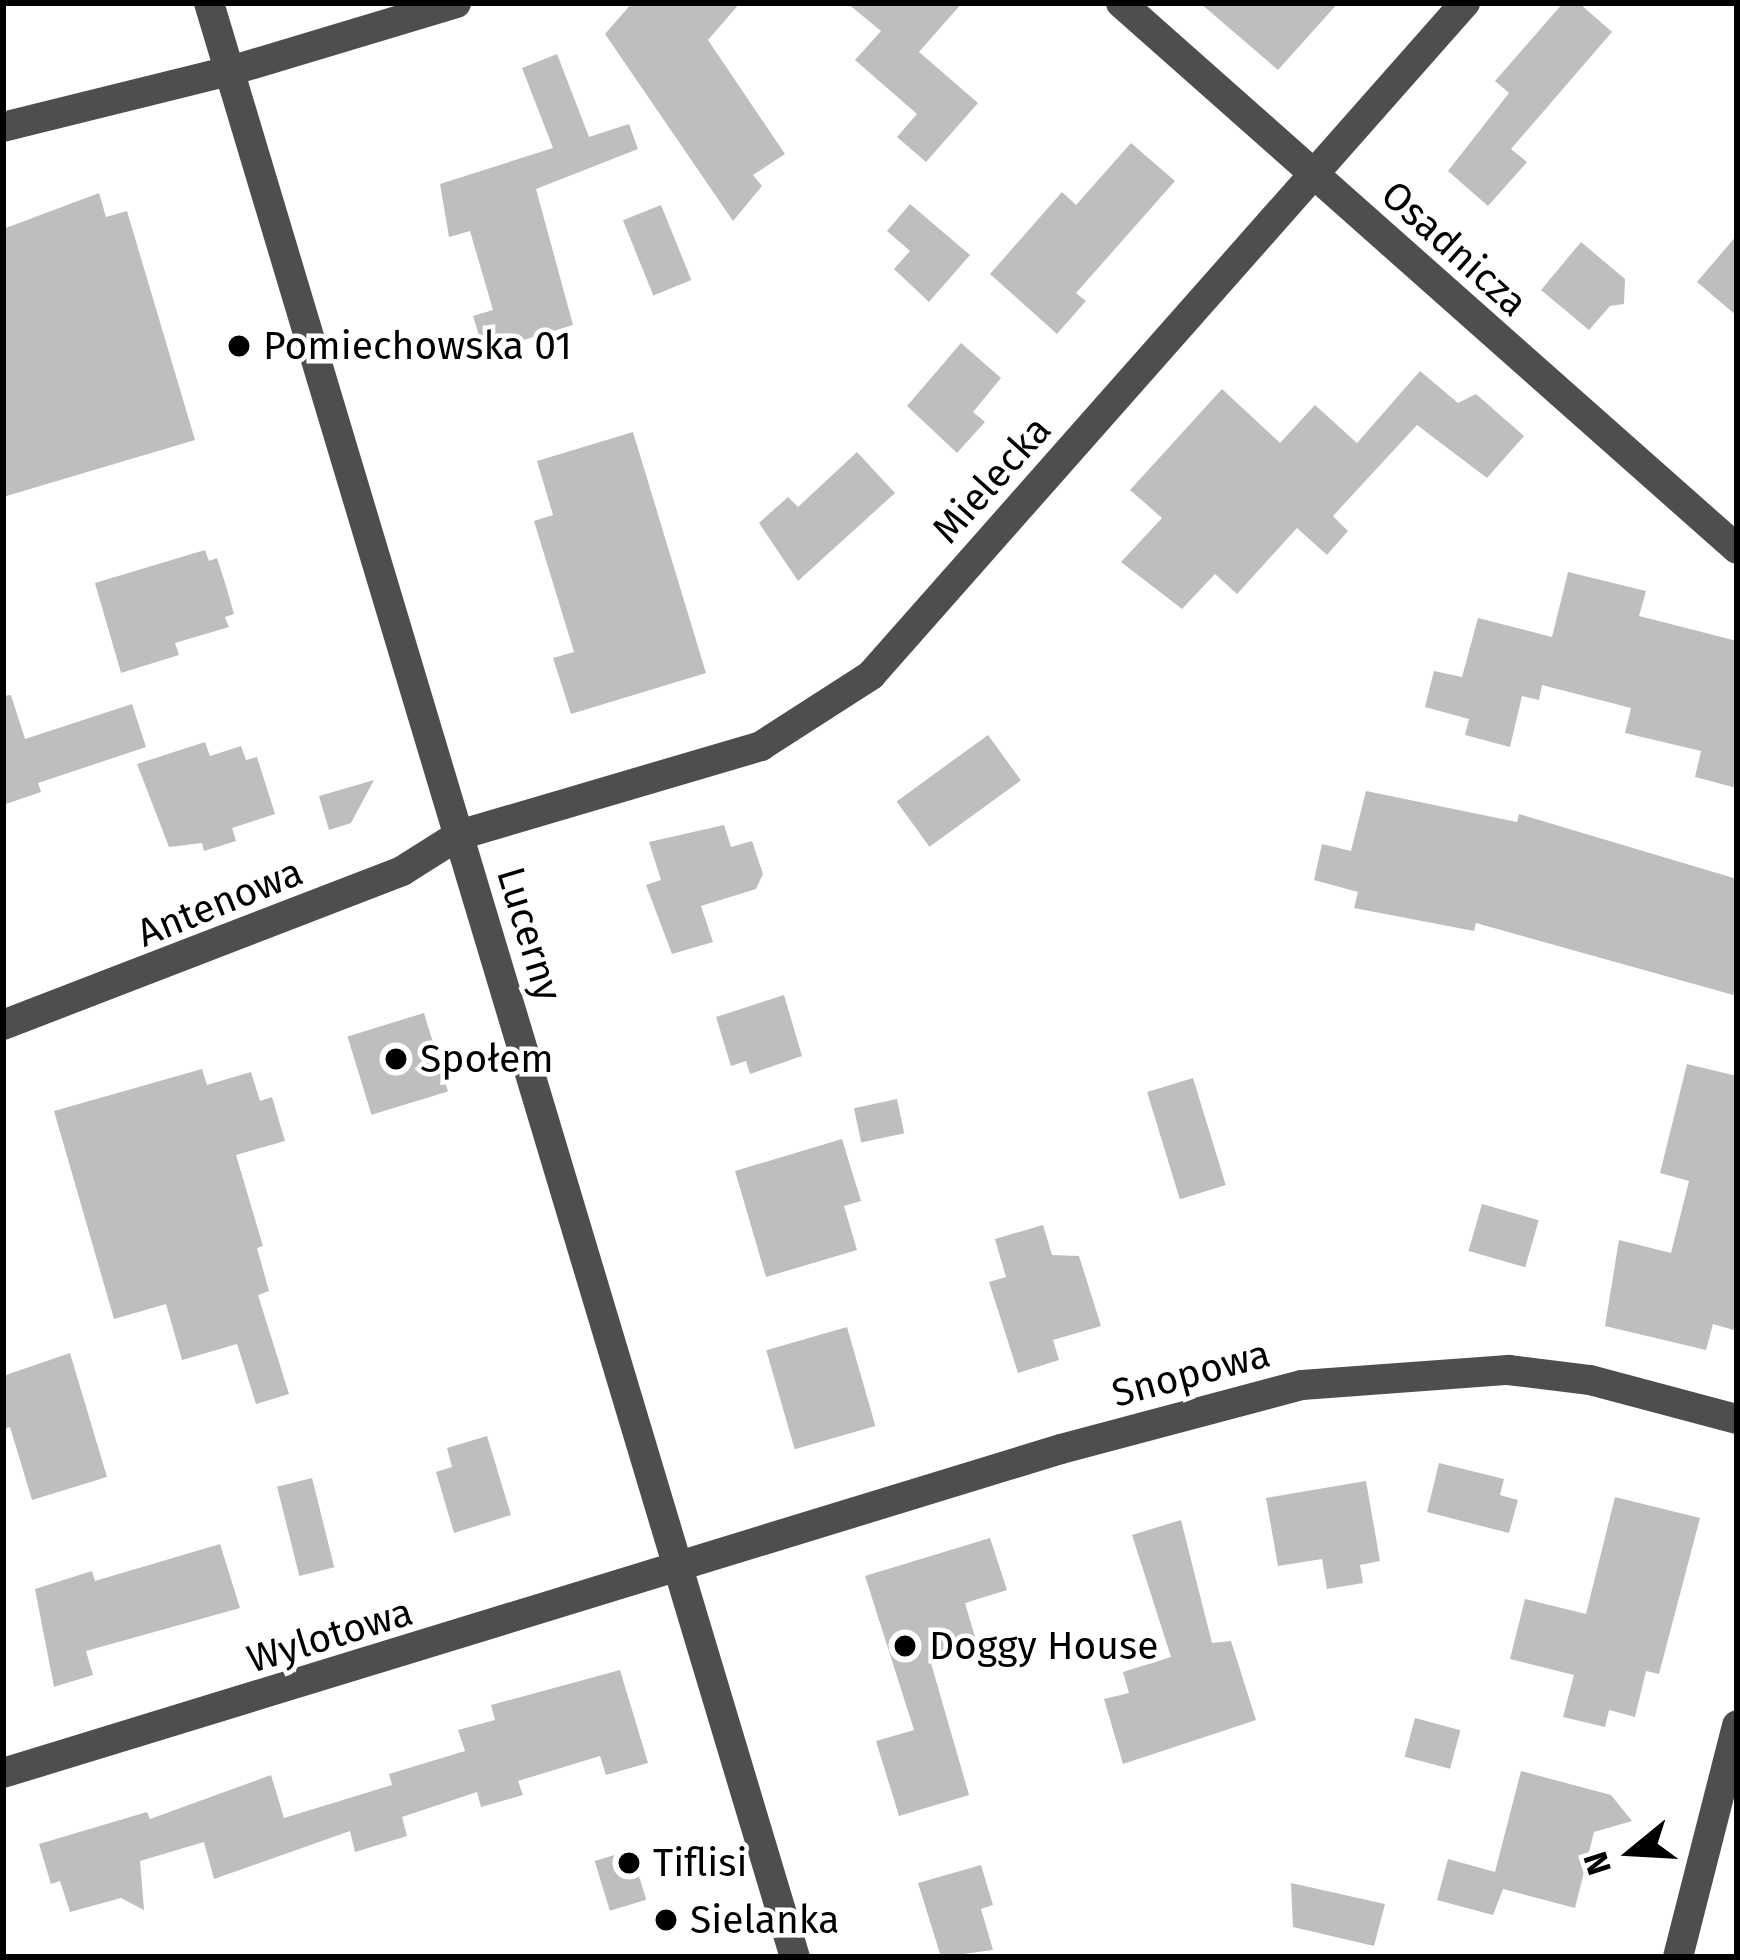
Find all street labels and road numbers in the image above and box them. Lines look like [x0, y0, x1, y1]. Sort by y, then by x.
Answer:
street label: Osadnicza [1372, 172, 1536, 326]
street label: Mielecka [923, 407, 1061, 553]
street label: Antenowa [130, 849, 310, 957]
street label: Lucerny [487, 861, 571, 1007]
street label: Snopowa [1107, 1330, 1275, 1418]
street label: Wylotowa [242, 1589, 418, 1683]

